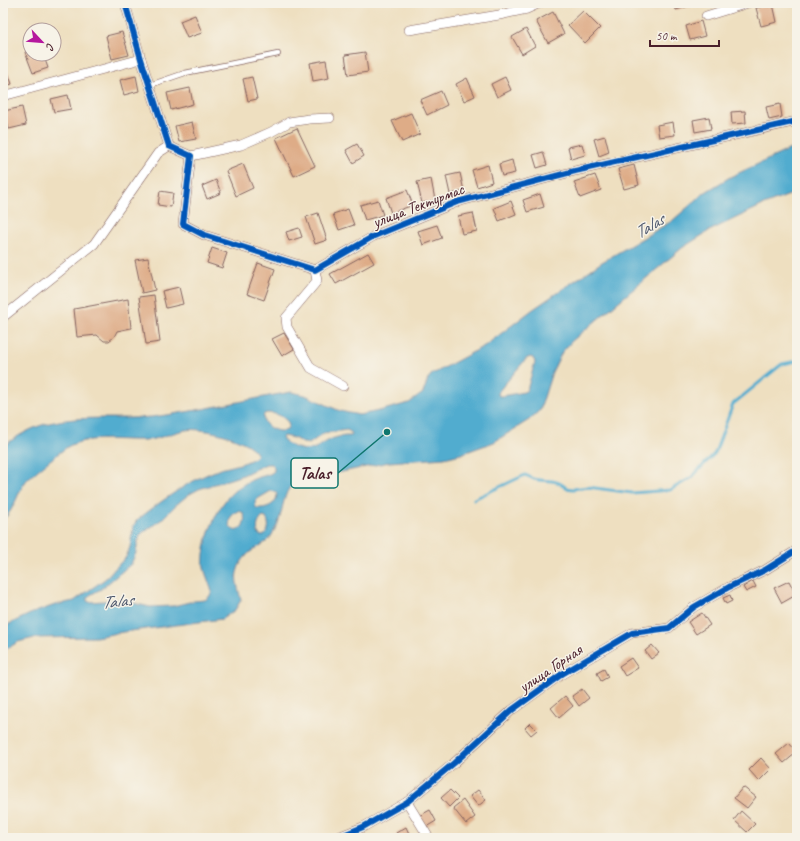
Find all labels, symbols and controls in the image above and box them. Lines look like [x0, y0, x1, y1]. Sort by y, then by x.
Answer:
north arrow [22, 22, 62, 62]
scale bar [650, 22, 719, 48]
text: 50 m [656, 28, 678, 44]
text: С [43, 41, 58, 53]
street label: улица Тектурмас [368, 178, 468, 233]
water label: Talas [630, 207, 670, 243]
callout: Talas [291, 458, 338, 488]
text: Talas [299, 462, 332, 484]
water label: Talas [100, 588, 136, 614]
street label: улица Горная [514, 639, 587, 698]

